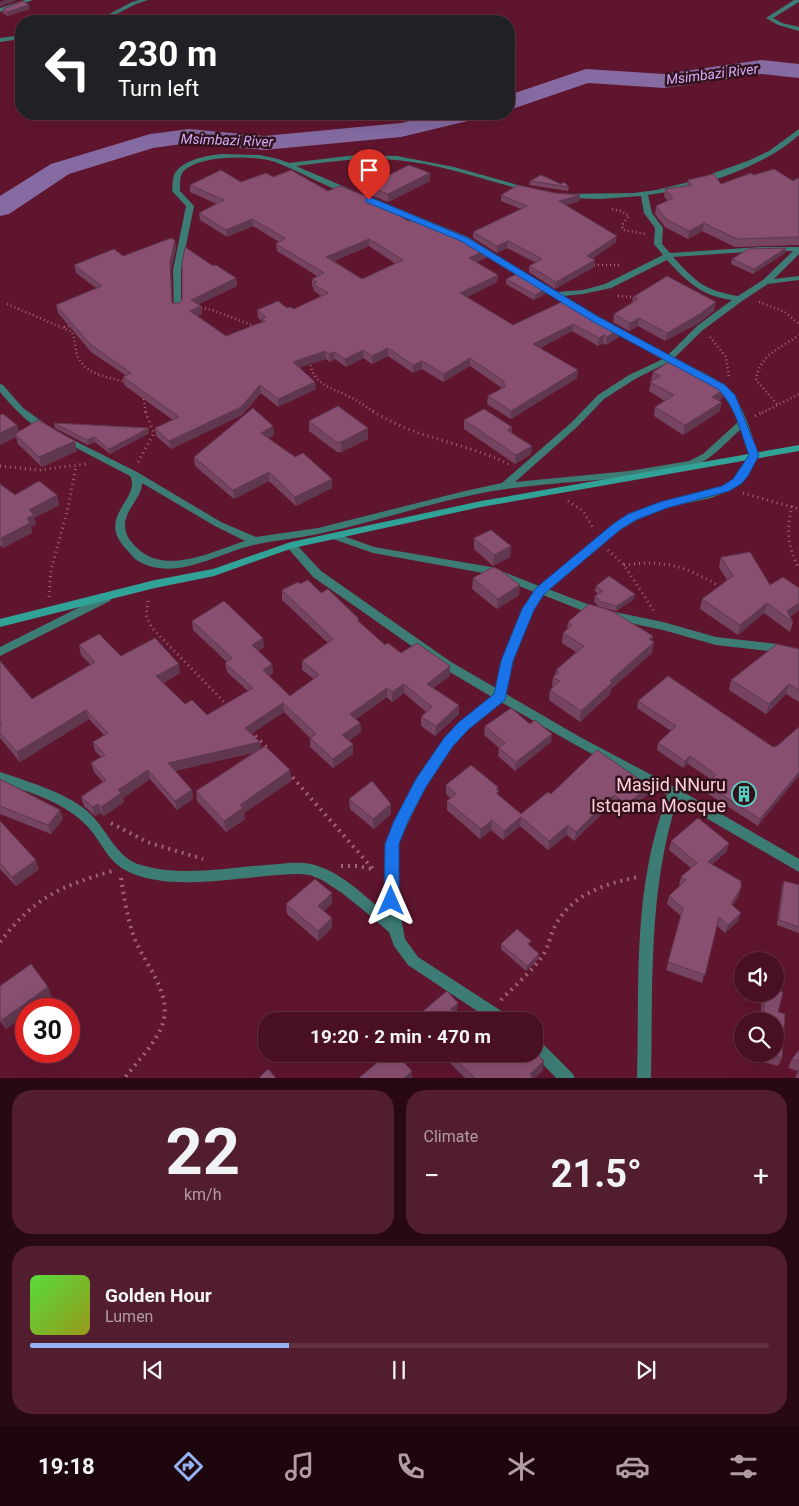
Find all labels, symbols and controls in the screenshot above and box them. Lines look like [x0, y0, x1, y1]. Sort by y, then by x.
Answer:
text: 230 m [118, 34, 217, 75]
icon: left [35, 35, 100, 100]
water label: Msimbazi River [665, 60, 759, 88]
text: Turn left [118, 76, 199, 101]
water label: Msimbazi River [180, 130, 274, 150]
pin [348, 149, 390, 200]
icon: arrive [355, 156, 383, 184]
place label: Masjid NNuru Istqama Mosque [591, 774, 726, 816]
building icon: Masjid NNuru Istqama Mosque [731, 781, 757, 807]
position arrow [364, 874, 416, 926]
map controls [734, 952, 784, 1062]
button: sound [734, 952, 784, 1002]
speed limit sign: 30 [15, 998, 80, 1063]
button: search [734, 1012, 784, 1062]
text: 19:20 · 2 min · 470 m [310, 1025, 491, 1048]
text: 22 [165, 1114, 240, 1190]
text: Climate [424, 1127, 478, 1146]
text: 21.5° [551, 1152, 642, 1196]
text: − [424, 1159, 440, 1192]
text: + [753, 1159, 769, 1192]
text: km/h [184, 1185, 222, 1204]
text: Golden Hour [105, 1284, 212, 1307]
text: Lumen [105, 1307, 153, 1326]
icon: previous [139, 1356, 167, 1384]
icon: pause [385, 1356, 413, 1384]
icon: next [632, 1356, 660, 1384]
icon: directions [171, 1449, 206, 1484]
icon: music [282, 1449, 317, 1484]
icon: phone [393, 1449, 428, 1484]
icon: climate [504, 1449, 539, 1484]
icon: car [615, 1449, 650, 1484]
icon: filters [726, 1449, 761, 1484]
text: 19:18 [38, 1454, 95, 1479]

